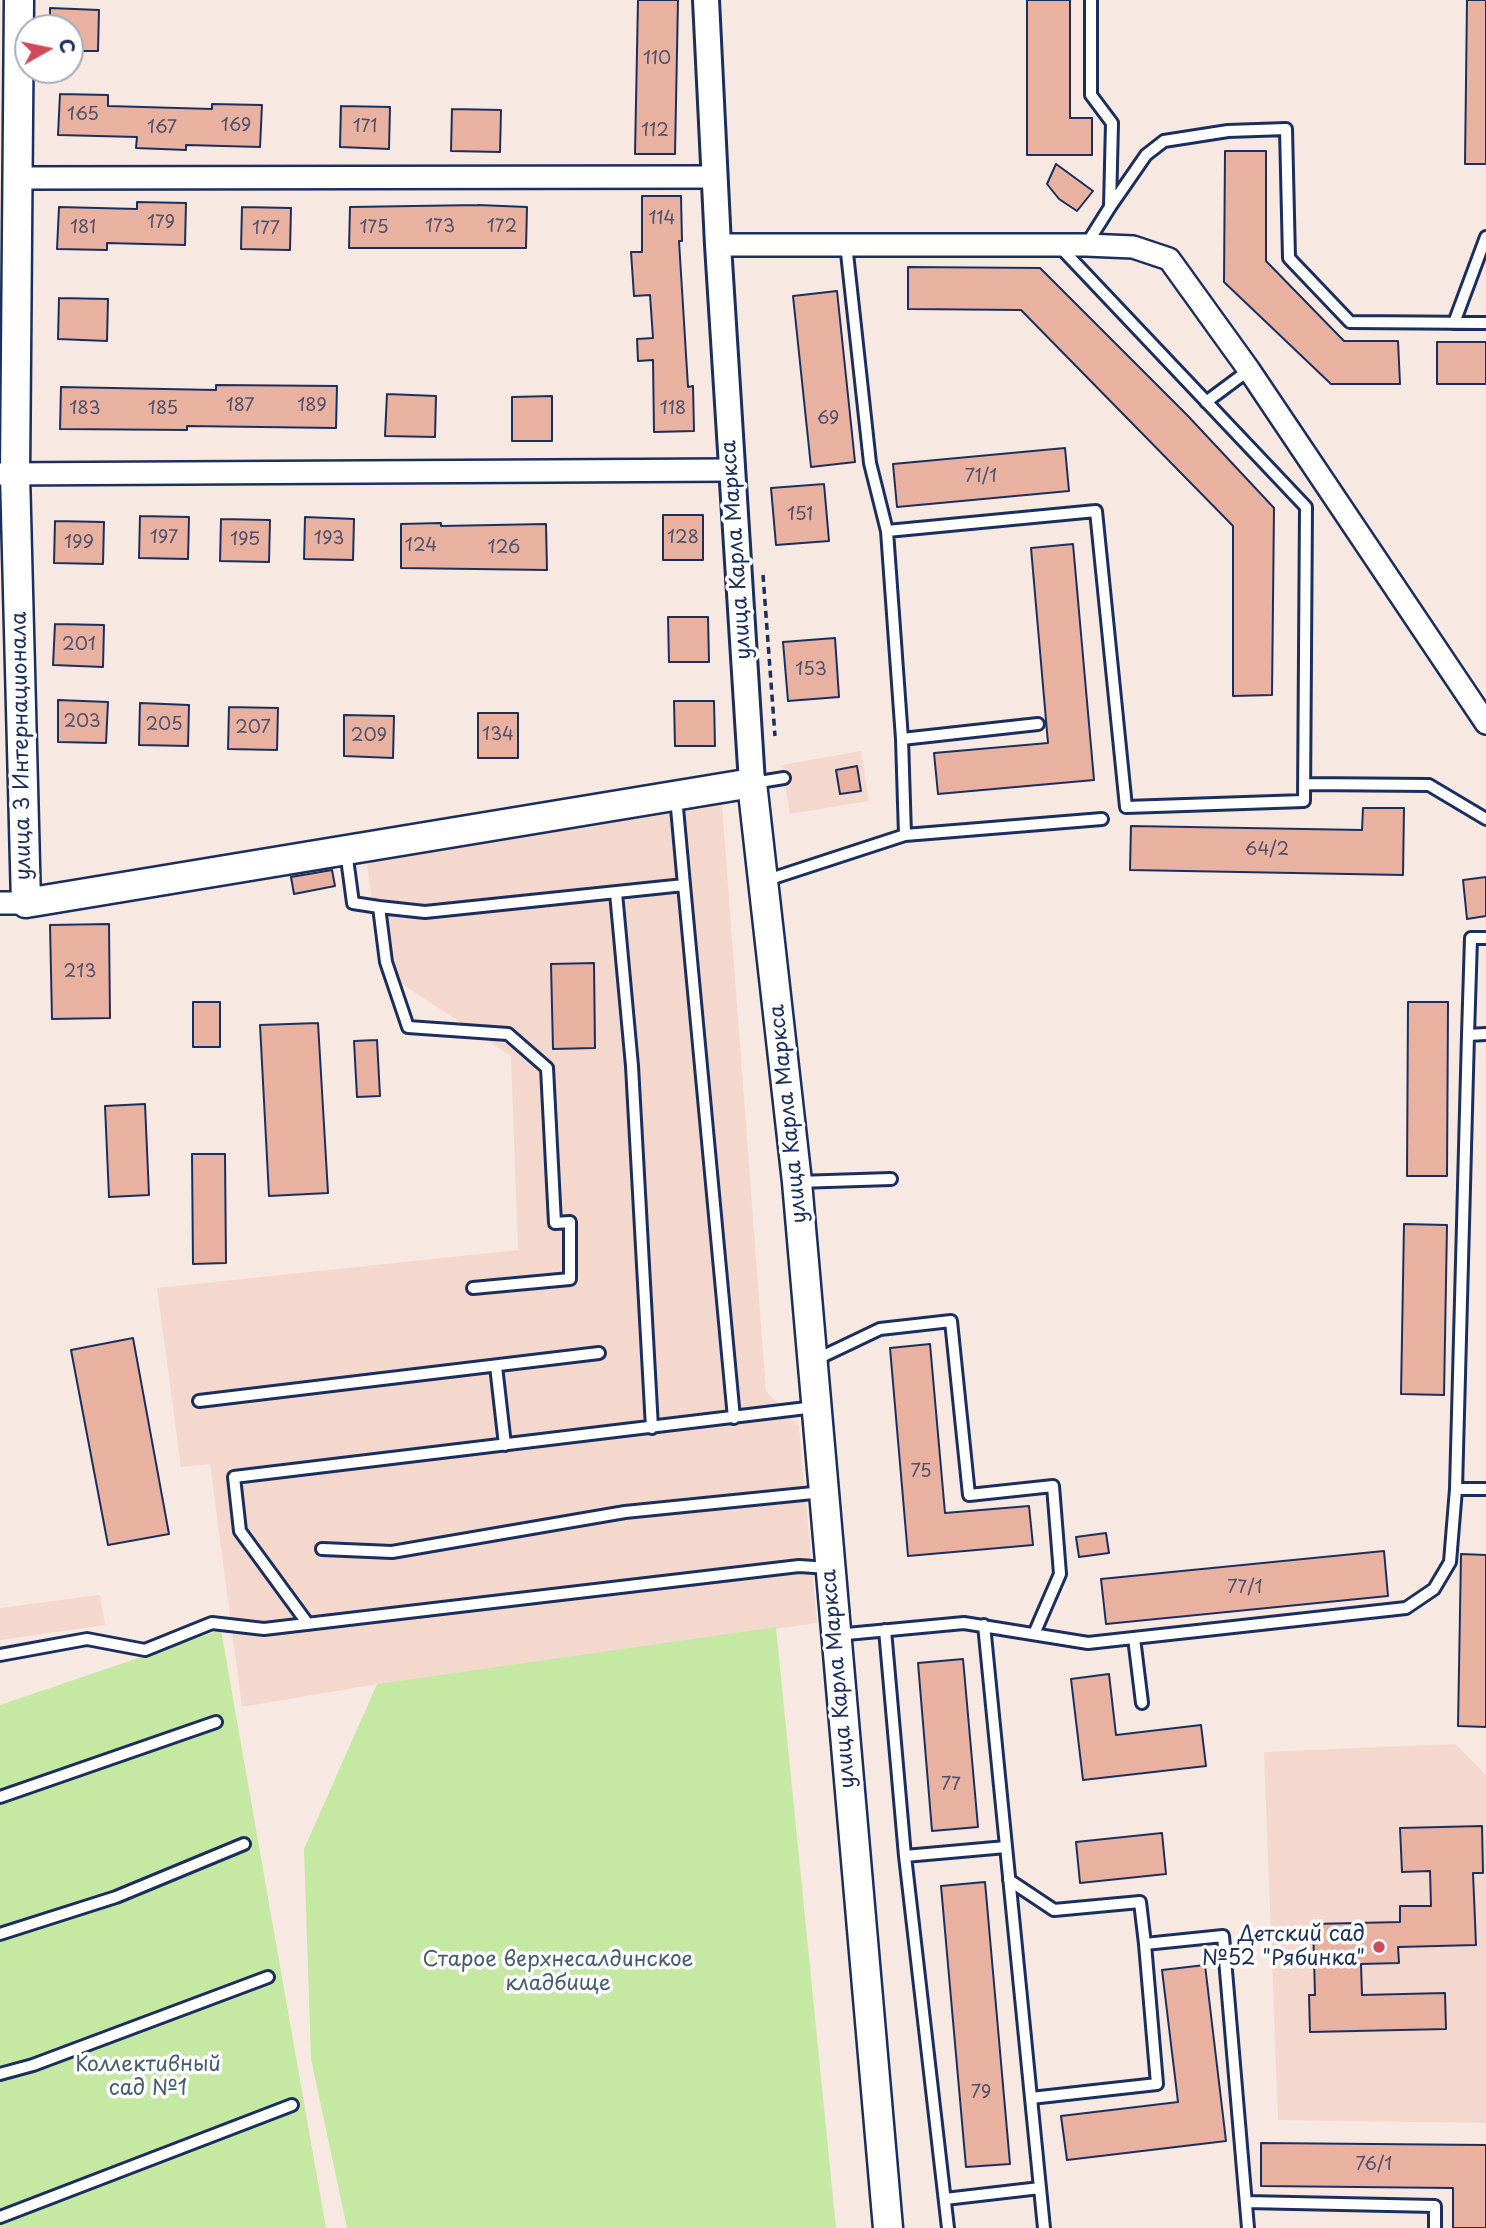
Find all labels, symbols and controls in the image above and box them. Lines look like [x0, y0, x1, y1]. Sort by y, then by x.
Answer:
north arrow [14, 14, 84, 84]
text: С [53, 37, 83, 55]
house number: 110 [643, 48, 671, 70]
house number: 165 [67, 104, 99, 126]
house number: 169 [221, 115, 251, 137]
house number: 171 [353, 116, 377, 138]
house number: 167 [147, 117, 177, 139]
house number: 112 [641, 120, 669, 142]
house number: 114 [649, 208, 675, 230]
house number: 179 [147, 212, 175, 234]
house number: 173 [425, 216, 455, 238]
house number: 172 [487, 216, 517, 238]
house number: 181 [70, 217, 96, 239]
house number: 175 [359, 217, 389, 239]
house number: 177 [252, 218, 280, 240]
house number: 187 [226, 395, 254, 417]
house number: 189 [297, 395, 327, 417]
house number: 183 [69, 398, 101, 420]
house number: 185 [148, 398, 178, 420]
house number: 118 [660, 398, 686, 420]
house number: 69 [817, 408, 839, 430]
street label: улица Карла Маркса [717, 440, 757, 660]
house number: 71/1 [965, 466, 997, 488]
house number: 151 [787, 504, 813, 526]
house number: 197 [150, 527, 178, 549]
house number: 128 [667, 527, 699, 549]
house number: 193 [314, 528, 344, 550]
house number: 195 [230, 529, 260, 551]
house number: 199 [64, 532, 94, 554]
house number: 124 [405, 535, 437, 557]
house number: 126 [488, 537, 520, 559]
street label: улица 3 Интернационала [7, 611, 37, 881]
house number: 201 [62, 634, 96, 656]
house number: 153 [795, 659, 827, 681]
house number: 203 [63, 711, 101, 733]
house number: 205 [145, 714, 183, 736]
house number: 207 [235, 717, 271, 739]
house number: 134 [482, 724, 514, 746]
house number: 209 [351, 725, 387, 747]
house number: 64/2 [1245, 839, 1289, 861]
house number: 213 [64, 961, 96, 983]
street label: улица Карла Маркса [765, 1003, 813, 1225]
house number: 75 [911, 1461, 931, 1483]
street label: улица Карла Маркса [817, 1568, 861, 1790]
house number: 77/1 [1227, 1577, 1263, 1599]
house number: 77 [941, 1774, 961, 1796]
place label: Детский сад №52 "Рябинка" [1202, 1922, 1365, 1972]
marker: Детский сад №52 "Рябинка" [1371, 1939, 1387, 1955]
park label: Старое верхнесалдинское кладбище [423, 1947, 693, 1997]
park label: Коллективный сад №1 [75, 2052, 221, 2102]
house number: 79 [971, 2082, 991, 2104]
house number: 76/1 [1356, 2154, 1392, 2176]

